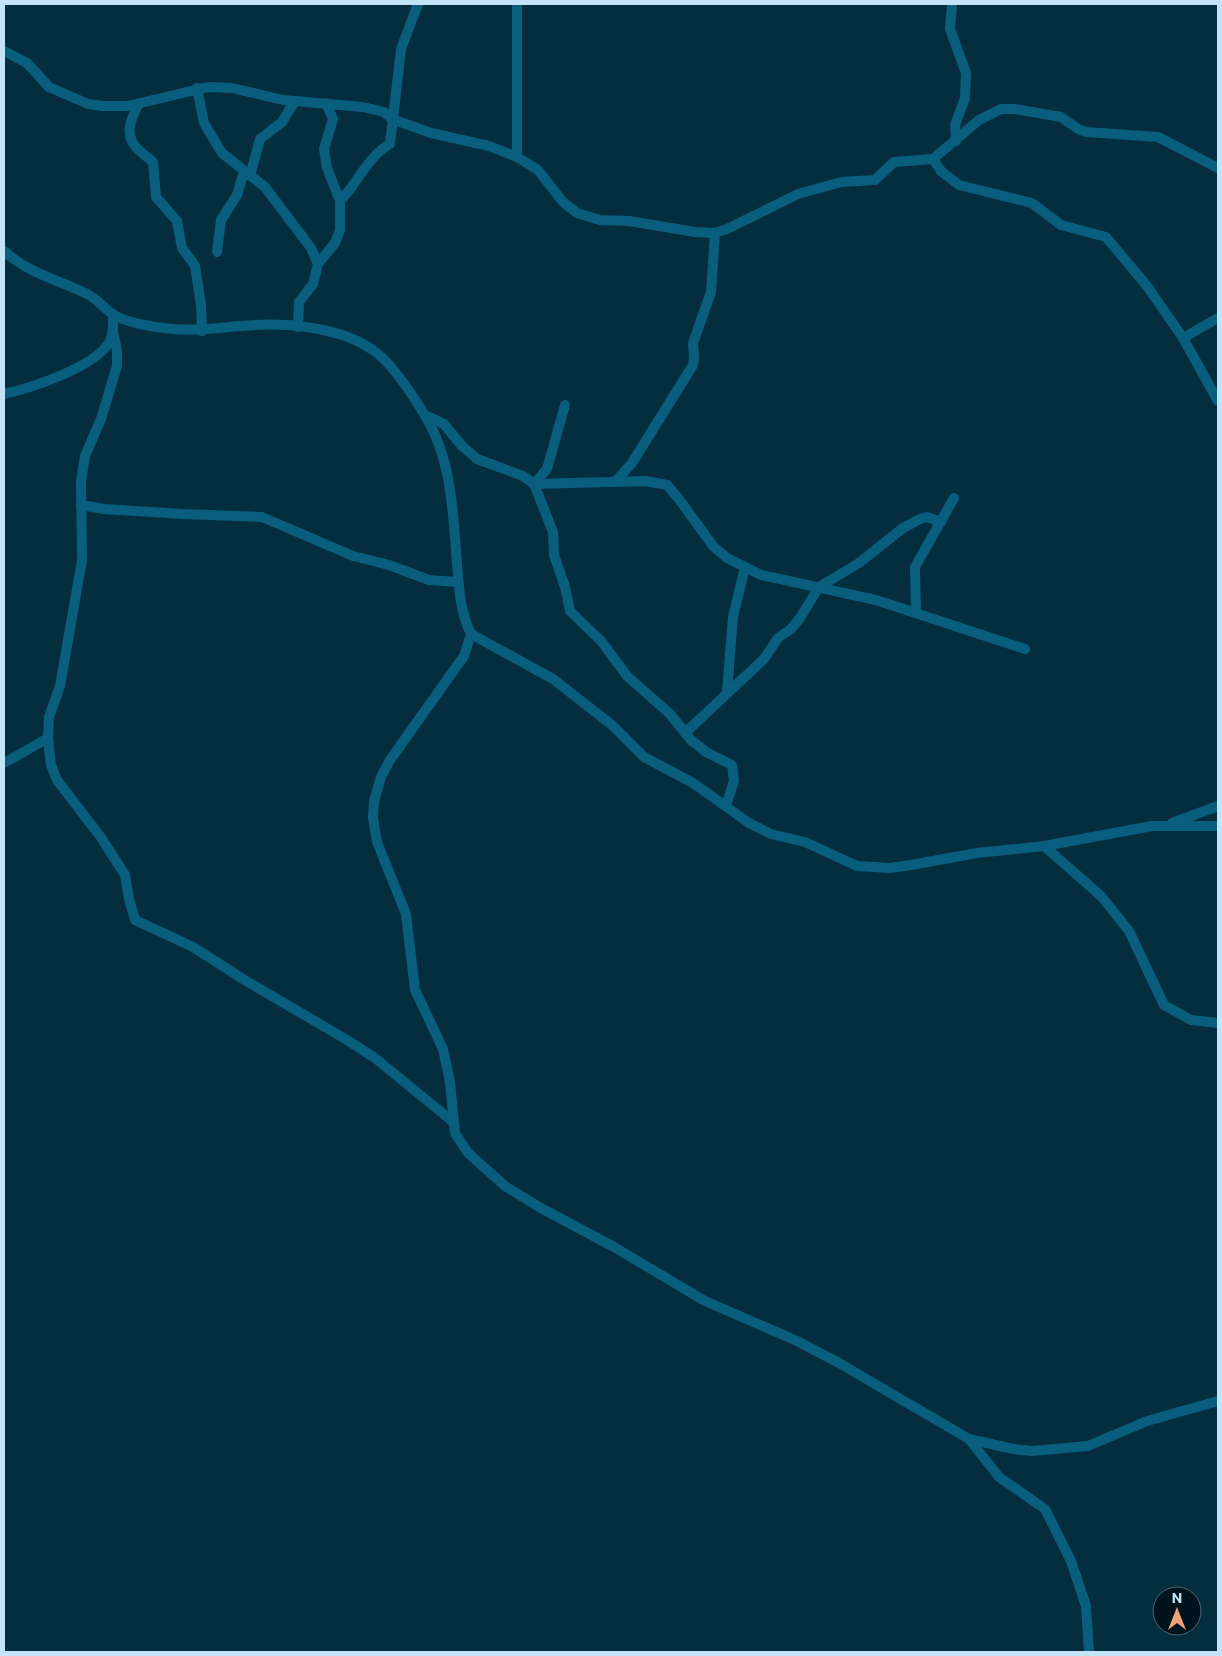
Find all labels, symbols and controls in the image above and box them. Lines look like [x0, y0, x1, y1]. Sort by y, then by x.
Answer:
north arrow [1152, 1586, 1202, 1636]
text: N [1172, 1589, 1182, 1606]

